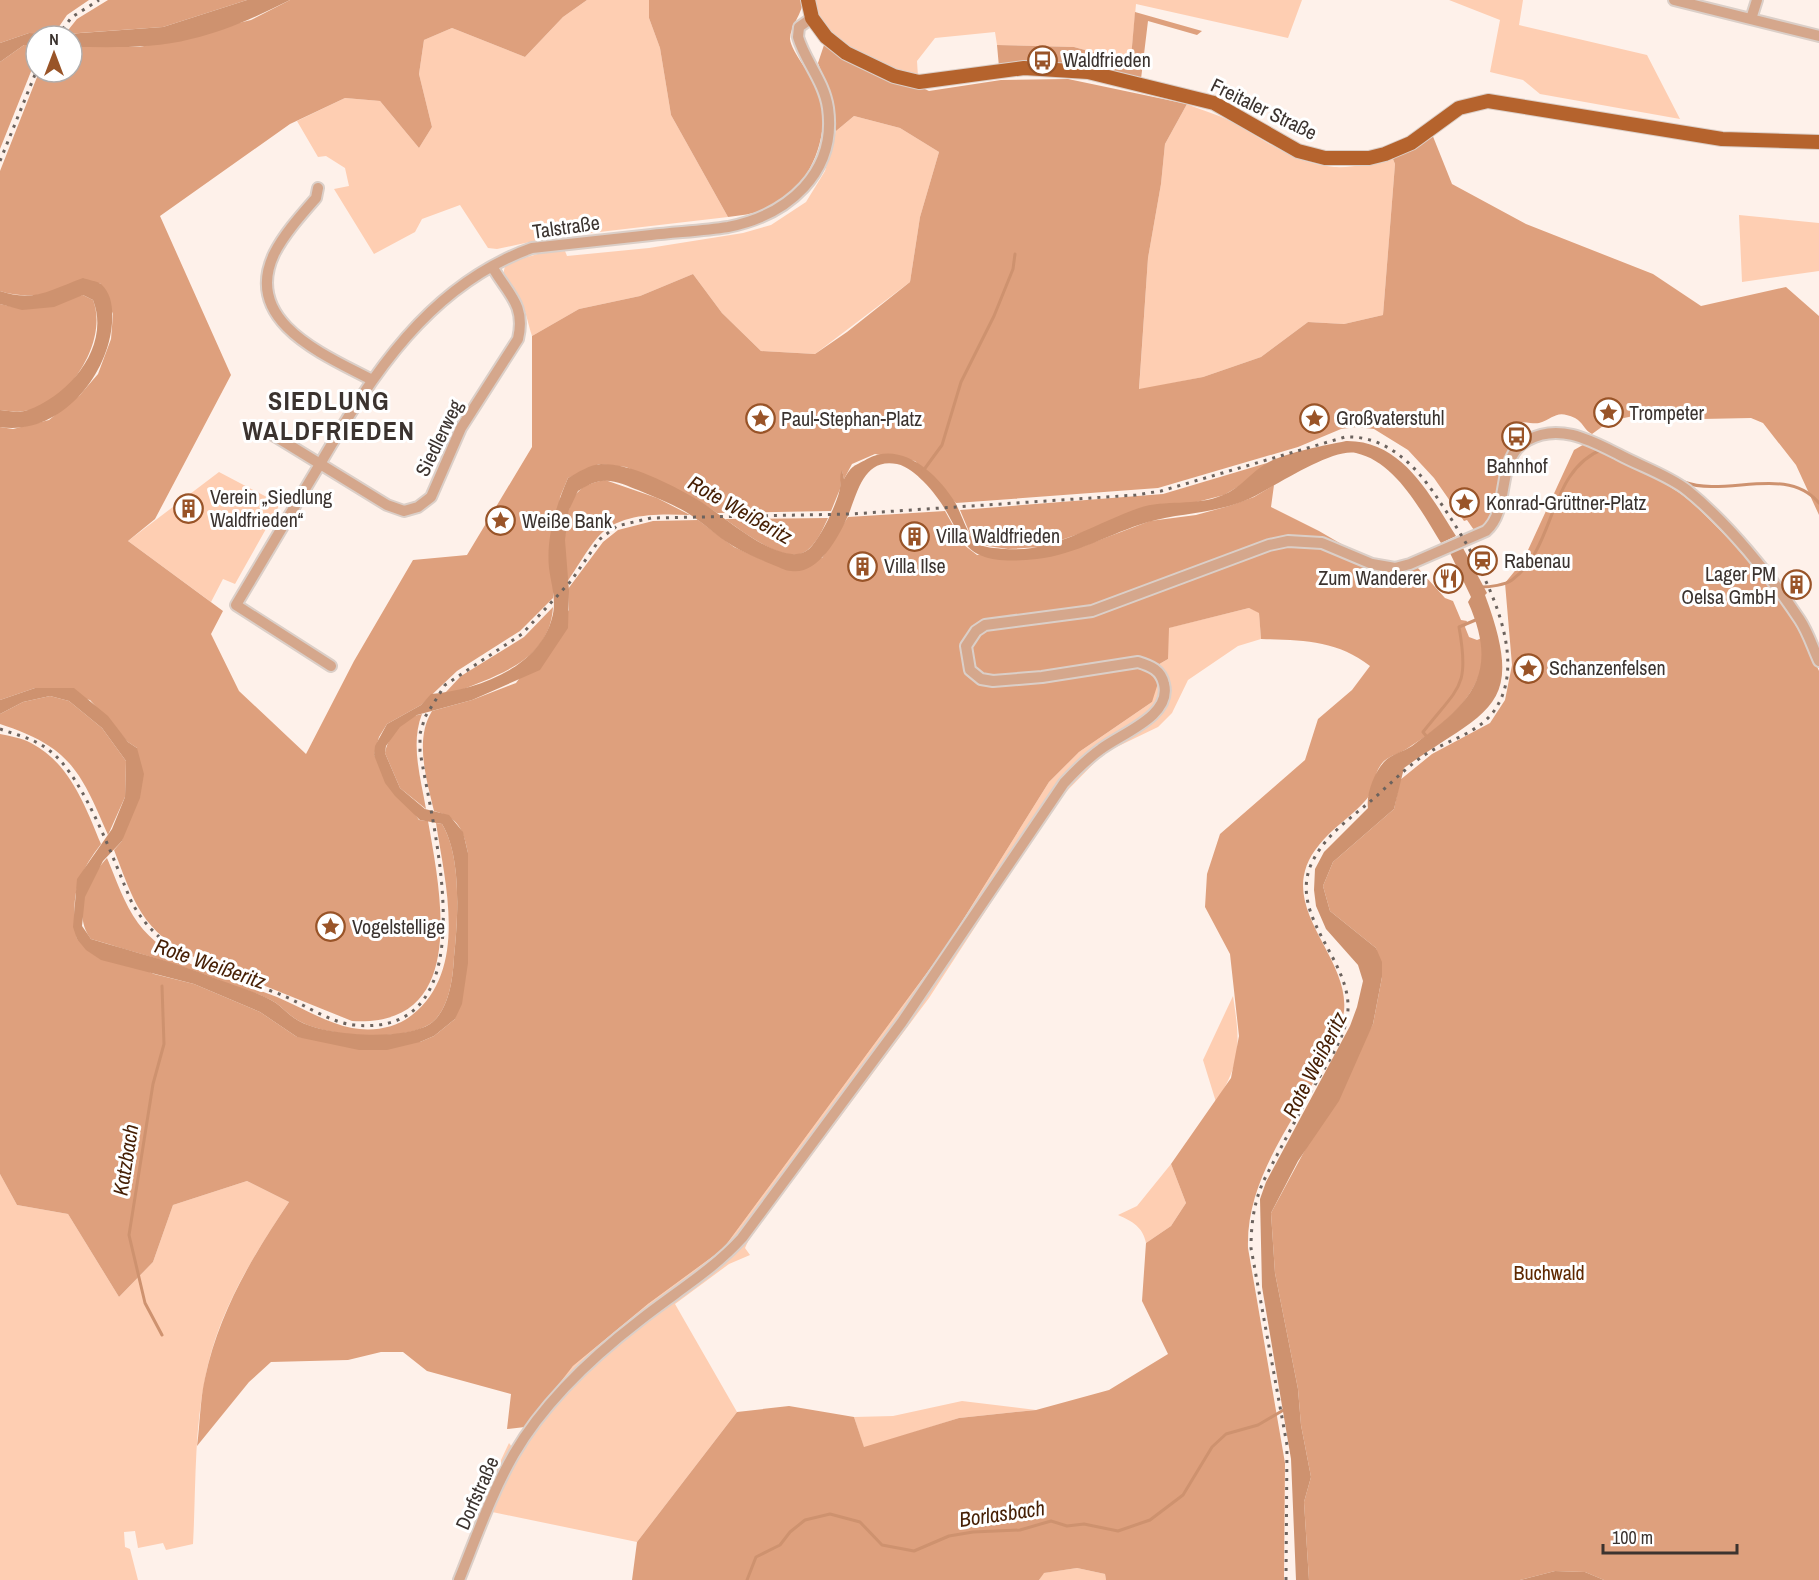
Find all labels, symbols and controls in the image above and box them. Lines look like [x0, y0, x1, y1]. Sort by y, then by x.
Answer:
north arrow [24, 24, 84, 84]
text: N [49, 28, 59, 50]
bus stop icon: Waldfrieden [1026, 44, 1058, 76]
place label: Waldfrieden [1063, 46, 1151, 73]
street label: Freitaler Straße [1207, 71, 1322, 146]
street label: Talstraße [530, 208, 601, 245]
district label: SIEDLUNG WALDFRIEDEN [243, 383, 415, 448]
street label: Siedlerweg [408, 395, 469, 481]
place icon: Trompeter [1592, 397, 1624, 429]
place label: Trompeter [1629, 399, 1705, 426]
place icon: Großvaterstuhl [1299, 402, 1331, 434]
place icon: Paul-Stephan-Platz [744, 403, 776, 435]
place label: Großvaterstuhl [1336, 404, 1444, 431]
place label: Paul-Stephan-Platz [781, 405, 922, 432]
bus stop icon: Bahnhof [1501, 420, 1533, 452]
place label: Bahnhof [1486, 452, 1548, 479]
water label: Rote Weißeritz [683, 468, 798, 551]
place label: Verein „Siedlung Waldfrieden“ [210, 483, 332, 533]
place icon: Konrad-Grüttner-Platz [1449, 487, 1481, 519]
place label: Konrad-Grüttner-Platz [1486, 489, 1646, 516]
building icon: Verein „Siedlung Waldfrieden“ [173, 493, 205, 525]
place icon: Weiße Bank [485, 505, 517, 537]
place label: Weiße Bank [522, 507, 613, 534]
building icon: Villa Waldfrieden [899, 520, 931, 552]
place label: Villa Waldfrieden [936, 522, 1060, 549]
station icon: Rabenau [1467, 545, 1499, 577]
place label: Rabenau [1504, 547, 1571, 574]
building icon: Villa Ilse [847, 550, 879, 582]
place label: Villa Ilse [884, 552, 946, 579]
place label: Lager PM Oelsa GmbH [1681, 560, 1776, 610]
restaurant icon: Zum Wanderer [1432, 562, 1464, 594]
place label: Zum Wanderer [1318, 564, 1428, 591]
building icon: Lager PM Oelsa GmbH [1781, 569, 1813, 601]
place icon: Schanzenfelsen [1512, 652, 1544, 684]
place label: Schanzenfelsen [1549, 654, 1666, 681]
place icon: Vogelstellige [315, 911, 347, 943]
place label: Vogelstellige [352, 913, 445, 940]
water label: Rote Weißeritz [151, 931, 270, 996]
water label: Rote Weißeritz [1275, 1006, 1354, 1123]
water label: Katzbach [106, 1122, 145, 1198]
park label: Buchwald [1513, 1259, 1585, 1286]
street label: Dorfstraße [448, 1452, 505, 1534]
water label: Borlasbach [957, 1493, 1047, 1534]
scale bar [1603, 1517, 1736, 1555]
text: 100 m [1612, 1525, 1653, 1550]

